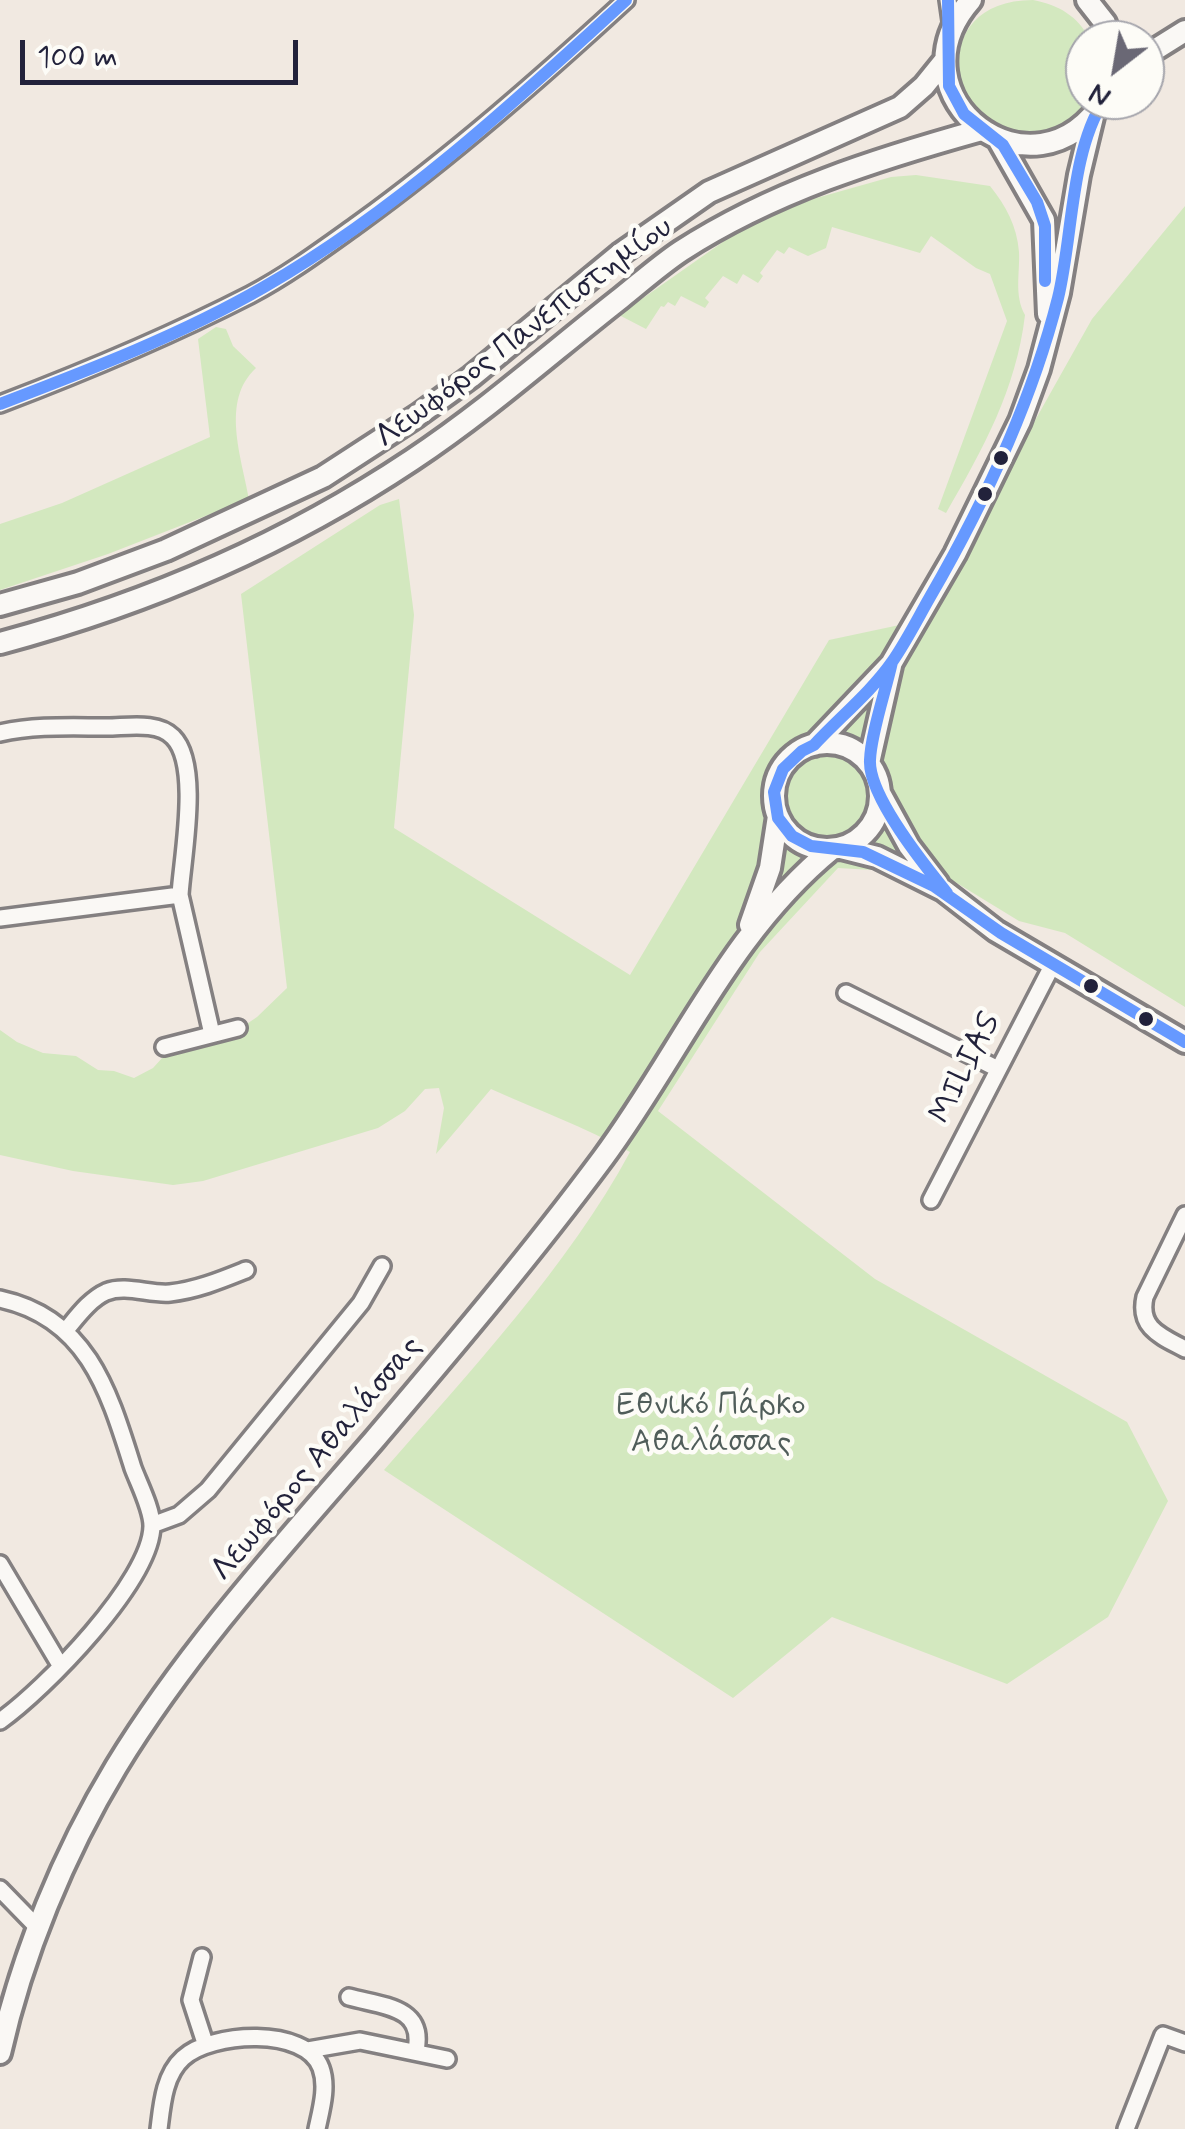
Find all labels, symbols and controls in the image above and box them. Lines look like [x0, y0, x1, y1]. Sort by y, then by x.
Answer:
scale bar [25, 20, 302, 82]
north arrow [1065, 20, 1165, 120]
text: 100 m [37, 38, 118, 77]
text: N [1083, 74, 1118, 115]
street label: Λεωφόρος Πανεπιστημίου [369, 210, 681, 458]
unlabelled marker [991, 448, 1011, 468]
unlabelled marker [975, 484, 995, 504]
unlabelled marker [1081, 976, 1101, 996]
street label: MILIAS [923, 1007, 1011, 1131]
unlabelled marker [1136, 1009, 1156, 1029]
street label: Λεωφόρος Αθαλάσσας [204, 1330, 432, 1590]
park label: Εθνικό Πάρκο Αθαλάσσας [616, 1388, 806, 1463]

